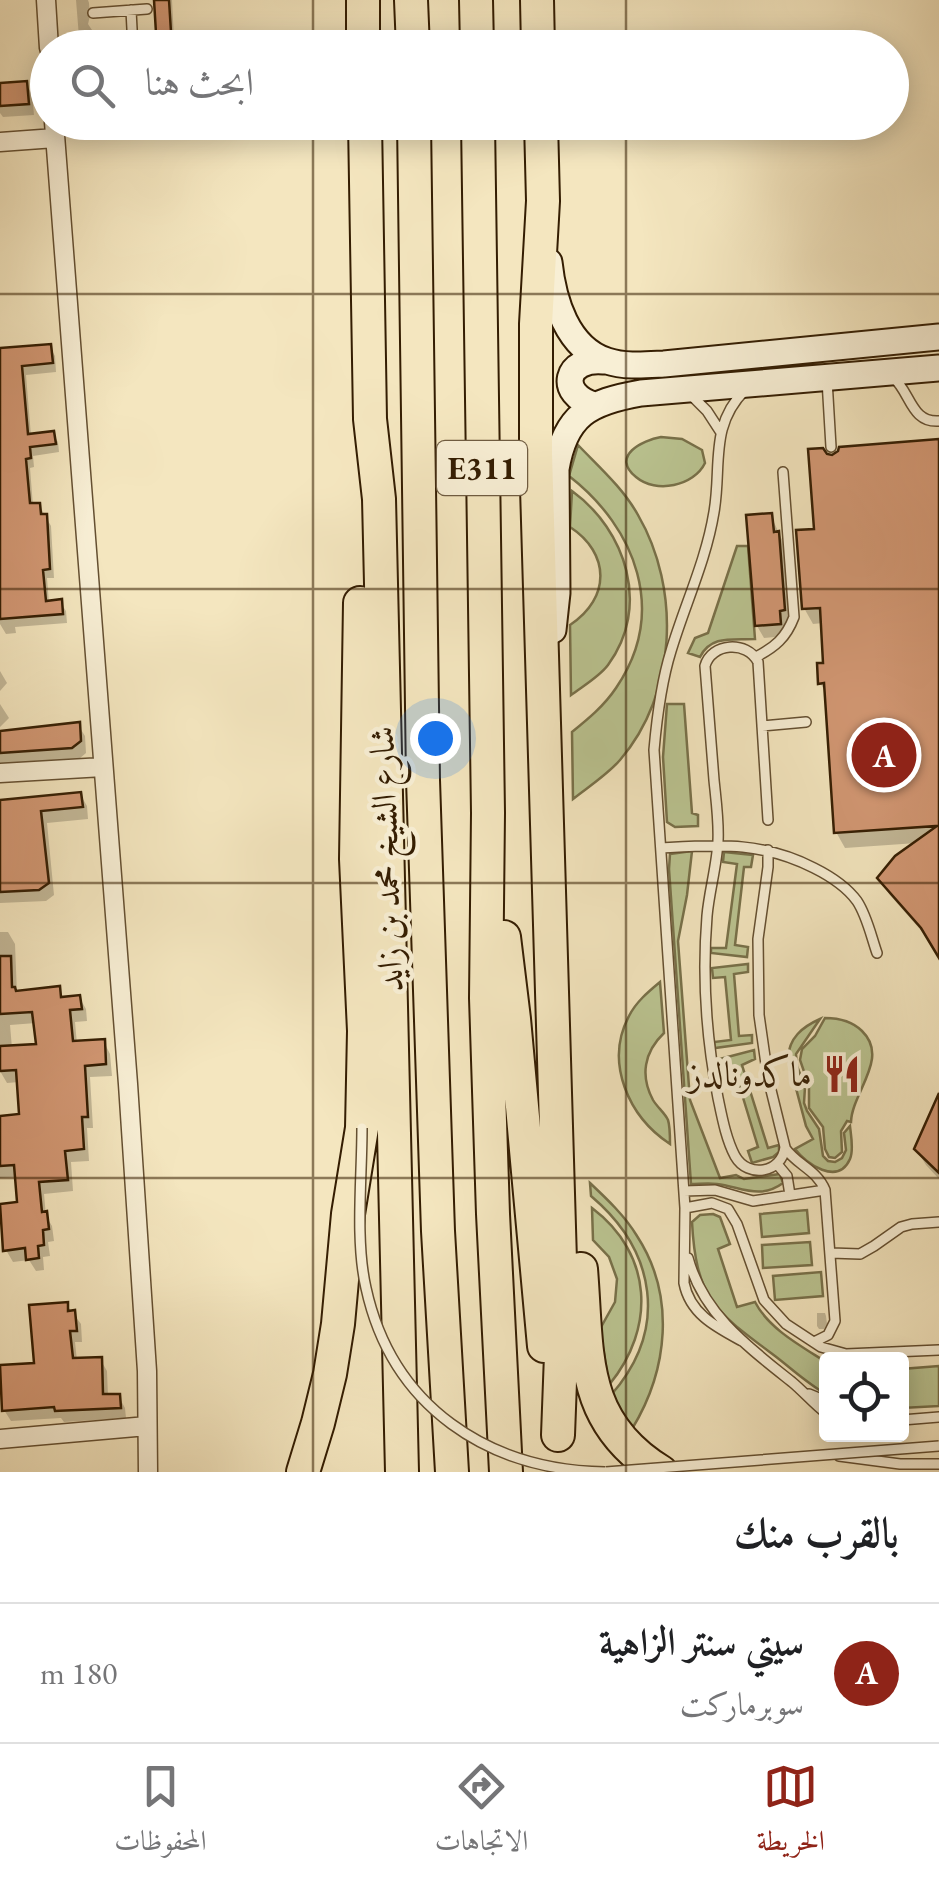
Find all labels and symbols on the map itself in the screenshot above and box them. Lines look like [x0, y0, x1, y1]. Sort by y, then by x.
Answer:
road number: E311 [437, 441, 527, 495]
your location [410, 713, 461, 764]
pin: A [852, 718, 916, 792]
street label: شارع الشيخ محمد بن زايد [358, 725, 422, 993]
place label: ماكدونالدز [685, 1051, 812, 1096]
restaurant icon: ماكدونالدز [821, 1053, 863, 1095]

